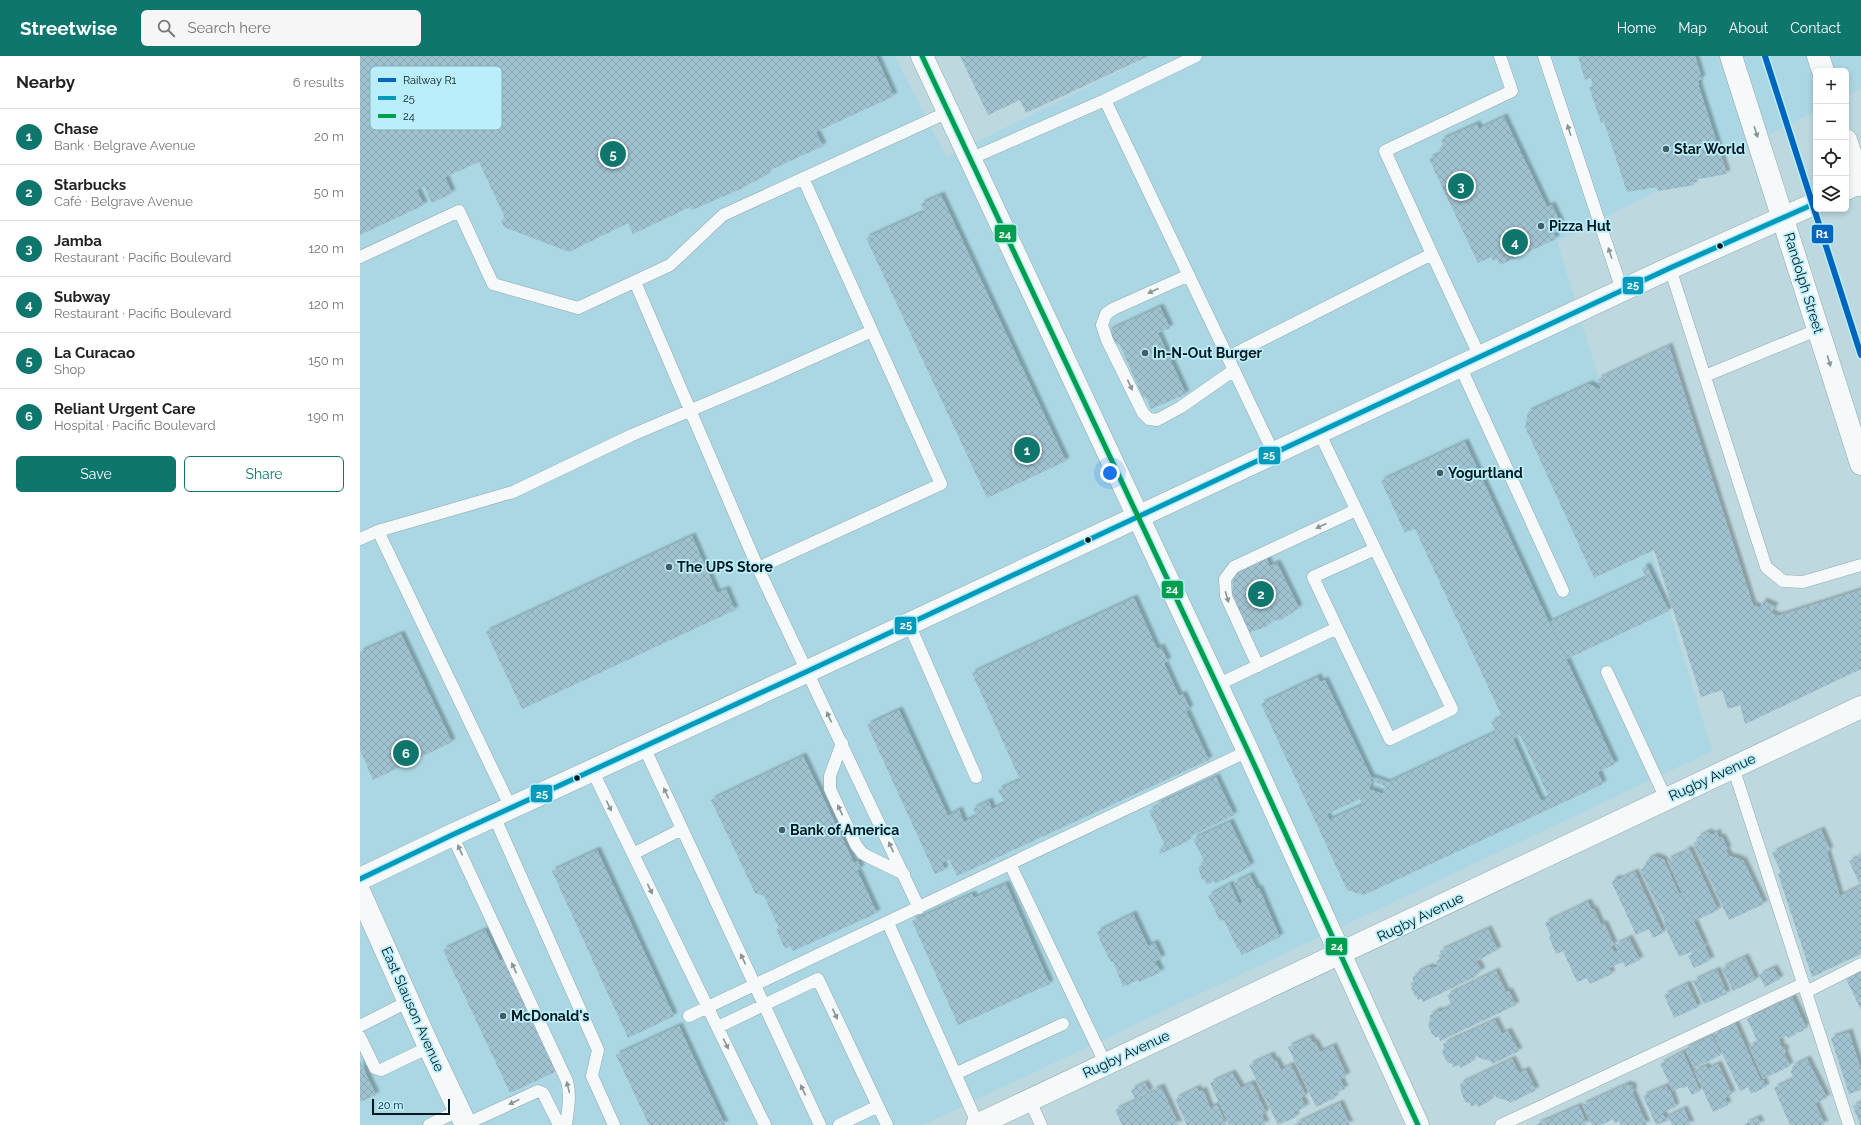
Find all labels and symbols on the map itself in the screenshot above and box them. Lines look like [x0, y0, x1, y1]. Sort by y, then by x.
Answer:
legend [370, 66, 502, 130]
text: Railway R1 [403, 74, 457, 87]
text: 25 [403, 92, 415, 105]
text: 24 [403, 110, 415, 123]
one-way arrow [1566, 124, 1572, 136]
one-way arrow [1753, 126, 1759, 138]
pin: 5 [600, 139, 626, 169]
place label: Star World [1674, 141, 1745, 157]
marker: Star World [1661, 144, 1671, 154]
pin: 3 [1448, 171, 1474, 201]
place label: Pizza Hut [1549, 218, 1612, 234]
marker: Pizza Hut [1536, 221, 1546, 231]
line badge: 24 [994, 224, 1017, 243]
line badge: R1 [1811, 224, 1834, 244]
pin: 4 [1502, 227, 1528, 257]
text: 24 [999, 228, 1011, 241]
text: R1 [1816, 228, 1829, 241]
street label: Randolph Street [1781, 231, 1827, 336]
unlabelled marker [1715, 241, 1725, 251]
one-way arrow [1606, 247, 1612, 259]
line badge: 25 [1622, 276, 1644, 295]
text: 25 [1627, 279, 1639, 292]
one-way arrow [1148, 288, 1159, 294]
place label: In-N-Out Burger [1153, 345, 1263, 361]
marker: In-N-Out Burger [1140, 348, 1150, 358]
one-way arrow [1826, 355, 1832, 367]
one-way arrow [1127, 379, 1133, 390]
pin: 1 [1014, 435, 1040, 465]
line badge: 25 [1258, 446, 1281, 465]
text: 25 [1263, 449, 1275, 462]
your location [1100, 463, 1120, 483]
place label: Yogurtland [1448, 465, 1523, 481]
marker: Yogurtland [1435, 468, 1445, 478]
one-way arrow [1315, 523, 1327, 530]
unlabelled marker [1083, 535, 1093, 545]
place label: The UPS Store [677, 559, 774, 575]
marker: The UPS Store [664, 562, 674, 572]
pin: 2 [1248, 579, 1274, 609]
line badge: 24 [1161, 580, 1184, 599]
text: 24 [1166, 583, 1178, 596]
one-way arrow [1224, 592, 1230, 604]
line badge: 25 [894, 616, 917, 635]
text: 25 [900, 619, 912, 632]
one-way arrow [826, 711, 832, 722]
pin: 6 [393, 738, 419, 768]
street label: Rugby Avenue [1666, 750, 1758, 804]
unlabelled marker [572, 773, 582, 783]
line badge: 25 [530, 784, 553, 803]
text: 25 [536, 788, 548, 801]
one-way arrow [663, 788, 669, 799]
one-way arrow [606, 800, 612, 811]
one-way arrow [837, 805, 843, 816]
place label: Bank of America [790, 822, 899, 838]
marker: Bank of America [777, 825, 787, 835]
one-way arrow [888, 841, 894, 853]
one-way arrow [457, 845, 463, 856]
one-way arrow [647, 883, 653, 895]
street label: Rugby Avenue [1374, 889, 1466, 945]
line badge: 24 [1325, 937, 1348, 956]
text: 24 [1331, 940, 1343, 953]
street label: East Slauson Avenue [378, 944, 448, 1074]
one-way arrow [740, 953, 746, 965]
one-way arrow [511, 963, 517, 974]
place label: McDonald's [511, 1008, 590, 1024]
one-way arrow [832, 1009, 838, 1020]
marker: McDonald's [498, 1011, 508, 1021]
street label: Rugby Avenue [1080, 1027, 1172, 1081]
one-way arrow [723, 1038, 729, 1049]
one-way arrow [564, 1080, 570, 1093]
one-way arrow [800, 1084, 806, 1095]
scale bar [372, 1097, 450, 1116]
one-way arrow [508, 1099, 520, 1105]

